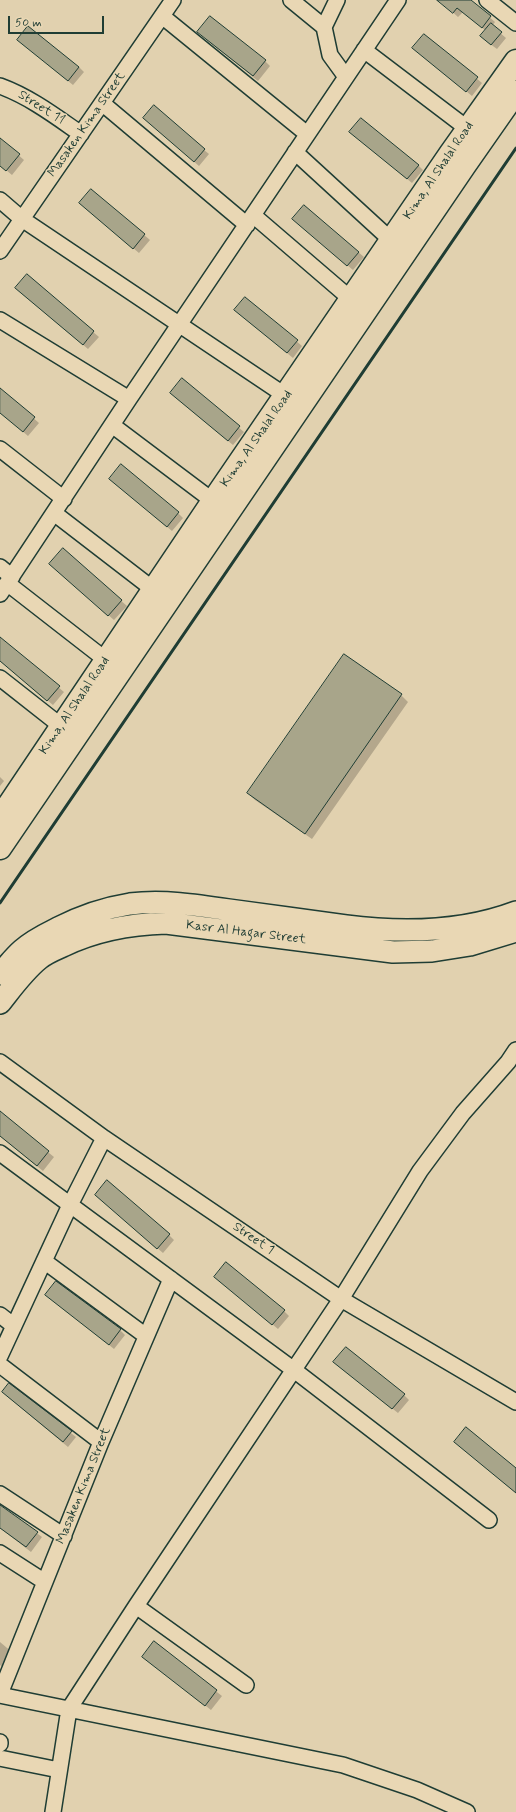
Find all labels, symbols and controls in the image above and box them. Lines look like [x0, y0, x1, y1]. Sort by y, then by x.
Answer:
scale bar [10, 8, 106, 34]
text: 50 m [15, 15, 42, 31]
street label: Masaken Kima Street [45, 70, 129, 180]
street label: Street 11 [15, 88, 67, 128]
street label: Kima, Al Shalal Road [400, 119, 478, 223]
street label: Kima, Al Shalal Road [218, 388, 296, 490]
street label: Kima, Al Shalal Road [36, 654, 114, 758]
street label: Kasr Al Hagar Street [185, 918, 307, 948]
street label: Street 1 [229, 1220, 277, 1258]
street label: Masaken Kima Street [53, 1425, 115, 1547]

